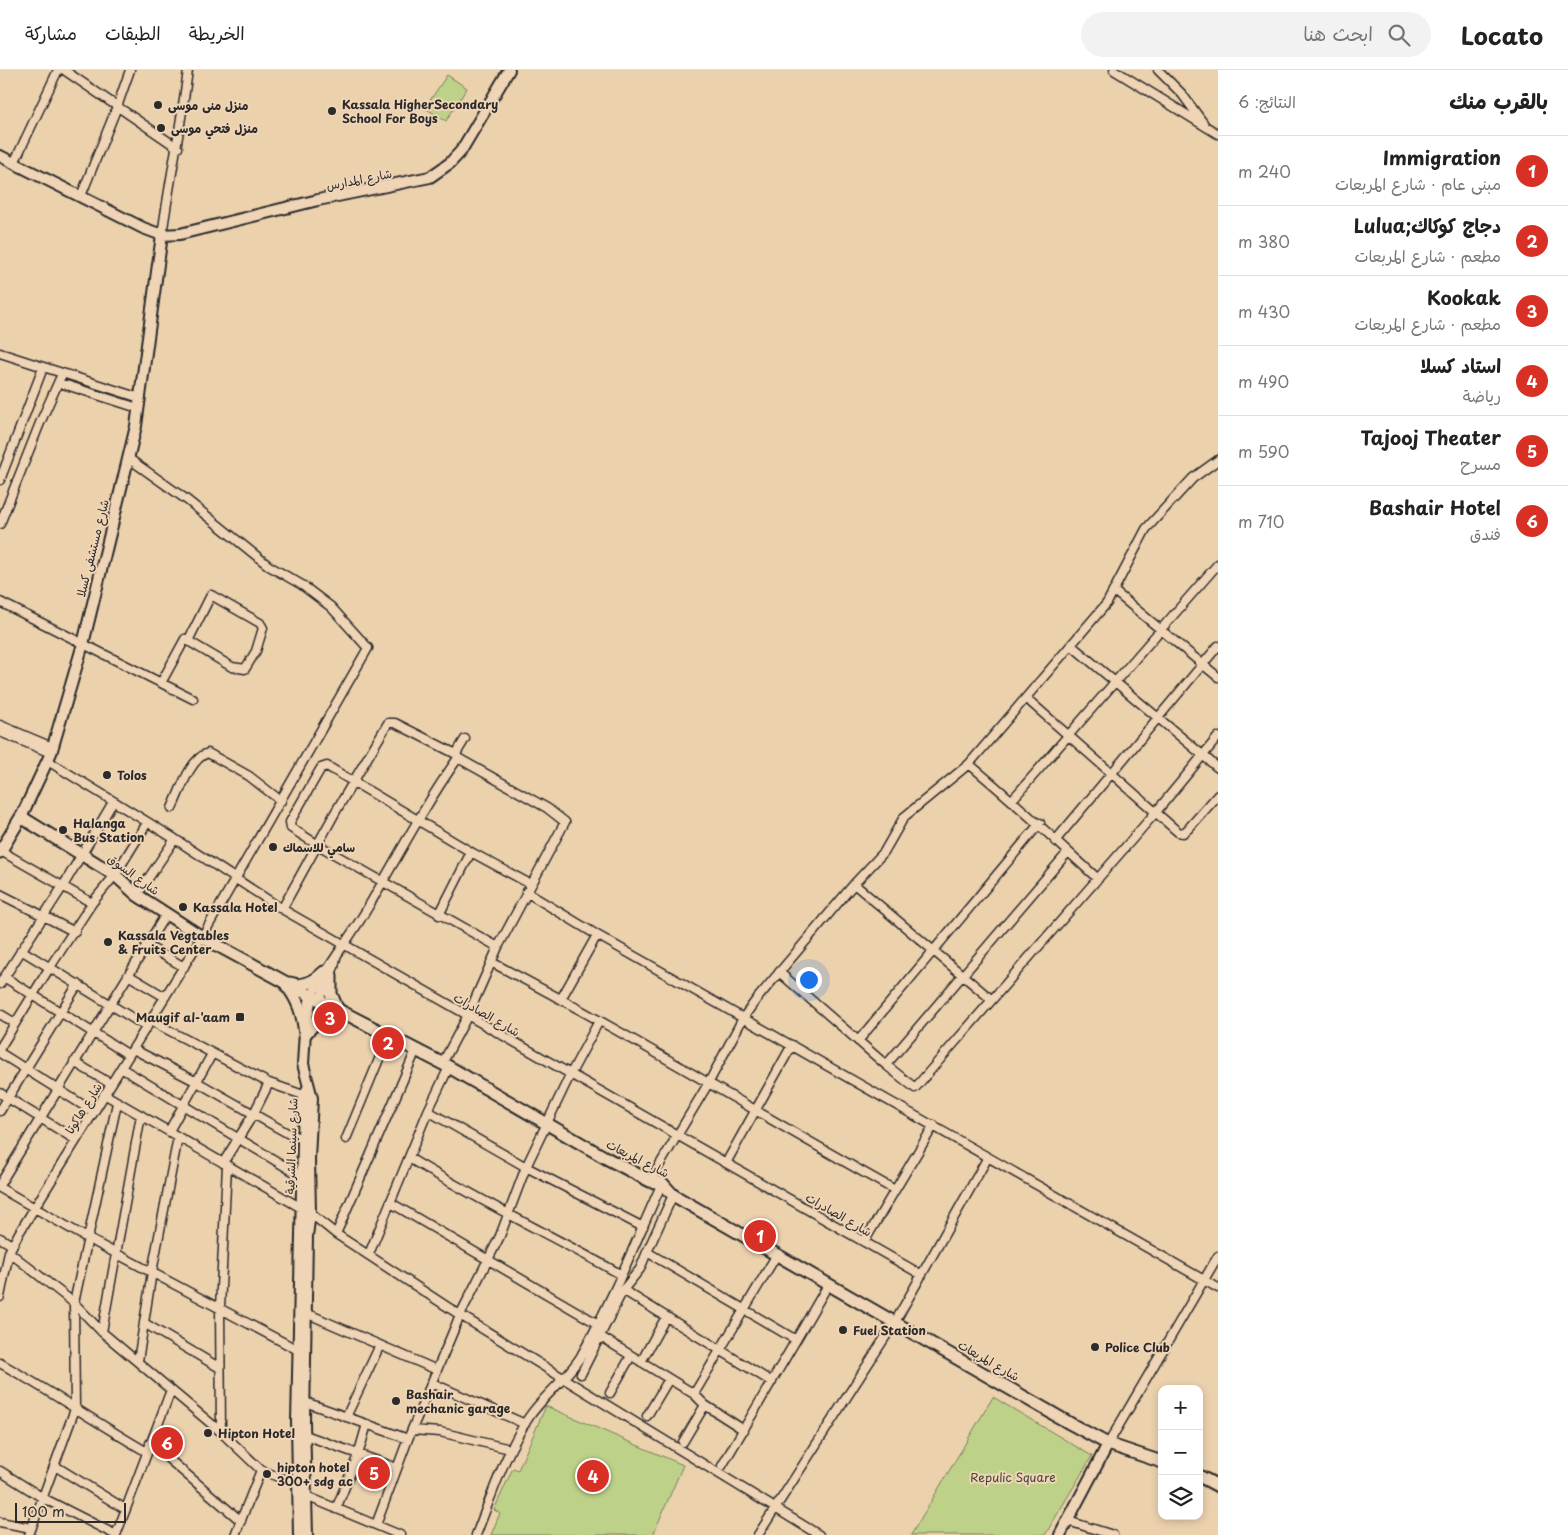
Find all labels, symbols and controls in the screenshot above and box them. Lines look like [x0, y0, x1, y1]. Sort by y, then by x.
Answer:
search box [1081, 12, 1431, 57]
text: Locato [1461, 17, 1543, 53]
text: مشاركة [25, 19, 77, 46]
text: الطبقات [105, 19, 161, 46]
text: الخريطة [189, 19, 245, 46]
text: ابحث هنا [1303, 19, 1373, 47]
icon: search [1385, 21, 1413, 49]
text: بالقرب منك [1449, 84, 1548, 116]
text: النتائج: 6 [1238, 89, 1296, 113]
place label: Kassala HigherSecondary School For Boys [342, 95, 498, 127]
place label: منزل منى موسى [168, 96, 249, 114]
marker: منزل منى موسى [152, 99, 164, 111]
marker: Kassala HigherSecondary School For Boys [326, 105, 338, 117]
place label: منزل فتحي موسى [171, 119, 258, 140]
marker: منزل فتحي موسى [155, 122, 167, 134]
text: Immigration [1383, 143, 1501, 171]
text: 240 m [1238, 159, 1291, 183]
text: 1 [1528, 159, 1536, 183]
street label: شارع المدارس [325, 164, 394, 195]
text: مبنى عام · شارع المربعات [1335, 171, 1501, 195]
text: دجاج كوكاك;Lulua [1354, 211, 1501, 239]
text: 380 m [1238, 229, 1290, 253]
text: 2 [1526, 229, 1538, 253]
text: مطعم · شارع المربعات [1354, 243, 1501, 267]
text: Kookak [1427, 283, 1501, 311]
text: 430 m [1238, 299, 1290, 323]
text: 3 [1527, 299, 1537, 323]
text: مطعم · شارع المربعات [1354, 311, 1501, 335]
text: استاد كسلا [1420, 351, 1501, 379]
text: 490 m [1238, 369, 1289, 393]
text: 4 [1527, 369, 1537, 393]
text: رياضة [1463, 383, 1501, 407]
text: Tajooj Theater [1360, 423, 1501, 451]
text: 590 m [1238, 439, 1289, 463]
text: 5 [1527, 439, 1537, 463]
text: مسرح [1460, 451, 1501, 475]
text: Bashair Hotel [1369, 493, 1501, 521]
street label: شارع مستشفى كسلا [71, 497, 114, 599]
text: 710 m [1238, 509, 1284, 533]
text: 6 [1526, 509, 1538, 533]
text: فندق [1470, 521, 1501, 545]
place label: Tolos [117, 766, 147, 784]
marker: Tolos [101, 769, 113, 781]
place label: Halanga Bus Station [73, 814, 144, 846]
marker: Halanga Bus Station [57, 824, 69, 836]
place label: سامي للاسماك [283, 838, 355, 859]
marker: سامي للاسماك [267, 841, 279, 853]
street label: شارع السوق [104, 849, 164, 900]
place label: Kassala Hotel [193, 898, 277, 916]
marker: Kassala Hotel [177, 901, 189, 913]
place label: Kassala Vegtables & Fruits Center [118, 926, 229, 958]
marker: Kassala Vegtables & Fruits Center [102, 936, 114, 948]
your location [796, 967, 822, 993]
street label: شارع الصادرات [450, 988, 523, 1041]
pin: 3 [314, 999, 346, 1037]
place label: Maugif al-'aam [136, 1008, 230, 1026]
marker: Maugif al-'aam [234, 1011, 246, 1023]
pin: 2 [372, 1024, 404, 1062]
street label: شارع هاكوتا [60, 1079, 107, 1138]
street label: شارع سينما الشرقية [280, 1097, 303, 1195]
street label: شارع المربعات [603, 1134, 673, 1182]
street label: شارع الصادرات [802, 1188, 875, 1241]
pin: 1 [744, 1217, 776, 1255]
place label: Fuel Station [853, 1321, 926, 1339]
marker: Fuel Station [837, 1324, 849, 1336]
street label: شارع المربعات [954, 1335, 1023, 1386]
place label: Police Club [1105, 1338, 1170, 1356]
marker: Police Club [1089, 1341, 1101, 1353]
place label: Bashair mechanic garage [406, 1385, 511, 1417]
map controls [1158, 1385, 1203, 1520]
button: + [1158, 1385, 1203, 1430]
marker: Bashair mechanic garage [390, 1395, 402, 1407]
pin: 6 [151, 1424, 183, 1462]
place label: Hipton Hotel [218, 1424, 295, 1442]
marker: Hipton Hotel [202, 1427, 214, 1439]
button: − [1158, 1430, 1203, 1475]
pin: 5 [358, 1454, 390, 1492]
pin: 4 [577, 1457, 609, 1495]
place label: hipton hotel 300+ sdg ac [277, 1458, 353, 1490]
marker: hipton hotel 300+ sdg ac [261, 1468, 273, 1480]
park label: Repulic Square [970, 1468, 1056, 1486]
button: layers [1158, 1475, 1203, 1520]
scale bar [15, 1500, 126, 1523]
text: 100 m [22, 1501, 65, 1522]

